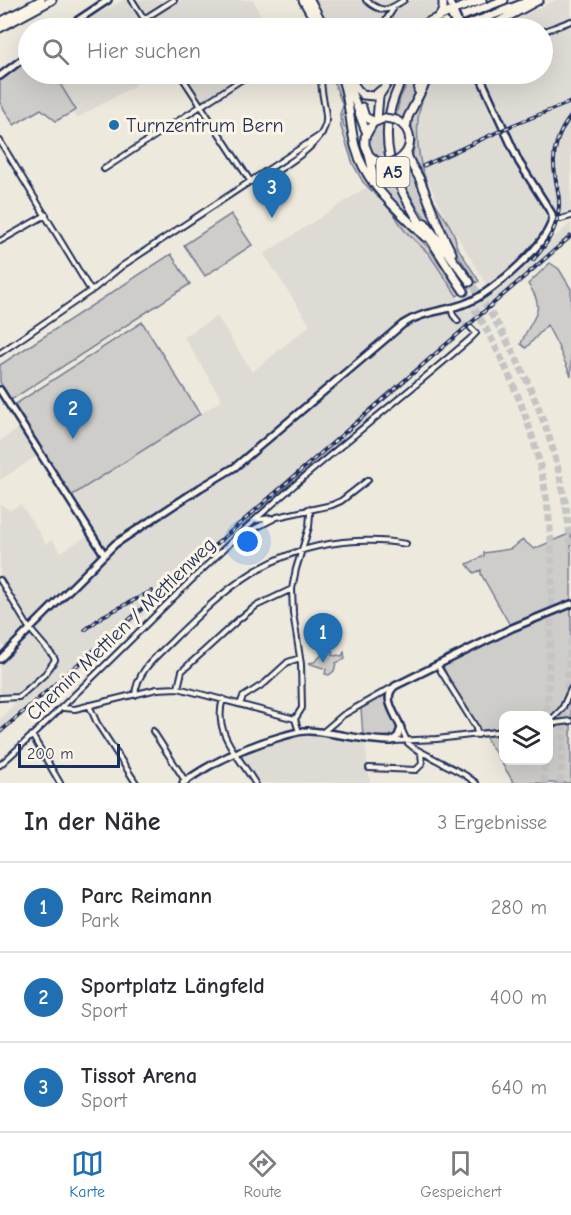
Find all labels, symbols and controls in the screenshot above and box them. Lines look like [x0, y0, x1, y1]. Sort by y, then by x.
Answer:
search box [18, 18, 553, 84]
icon: search [39, 35, 72, 68]
text: Hier suchen [87, 38, 201, 64]
place label: Turnzentrum Bern [126, 114, 283, 137]
marker: Turnzentrum Bern [107, 118, 121, 132]
road number: A5 [376, 157, 410, 187]
pin: 3 [252, 168, 292, 218]
pin: 2 [54, 390, 92, 439]
your location [233, 527, 262, 556]
street label: Chemin Mettlen / Mettlenweg [22, 533, 220, 725]
pin: 1 [304, 614, 342, 663]
map controls [499, 711, 553, 765]
button: layers [499, 711, 553, 765]
scale bar [18, 741, 120, 768]
text: 200 m [27, 745, 73, 763]
text: In der Nähe [24, 807, 161, 837]
text: 3 Ergebnisse [437, 811, 547, 834]
text: Parc Reimann [81, 883, 212, 909]
text: 1 [40, 896, 47, 919]
text: 280 m [491, 896, 547, 919]
text: Park [81, 909, 119, 932]
text: Sportplatz Längfeld [81, 973, 265, 999]
text: 2 [39, 986, 48, 1009]
text: 400 m [490, 986, 547, 1009]
text: Sport [81, 999, 127, 1022]
text: Tissot Arena [81, 1063, 197, 1089]
text: 3 [39, 1076, 48, 1099]
text: 640 m [491, 1076, 547, 1099]
text: Sport [81, 1089, 127, 1112]
tab: Karte [69, 1147, 105, 1201]
tab: Route [244, 1147, 282, 1201]
tab: Gespeichert [420, 1147, 502, 1201]

